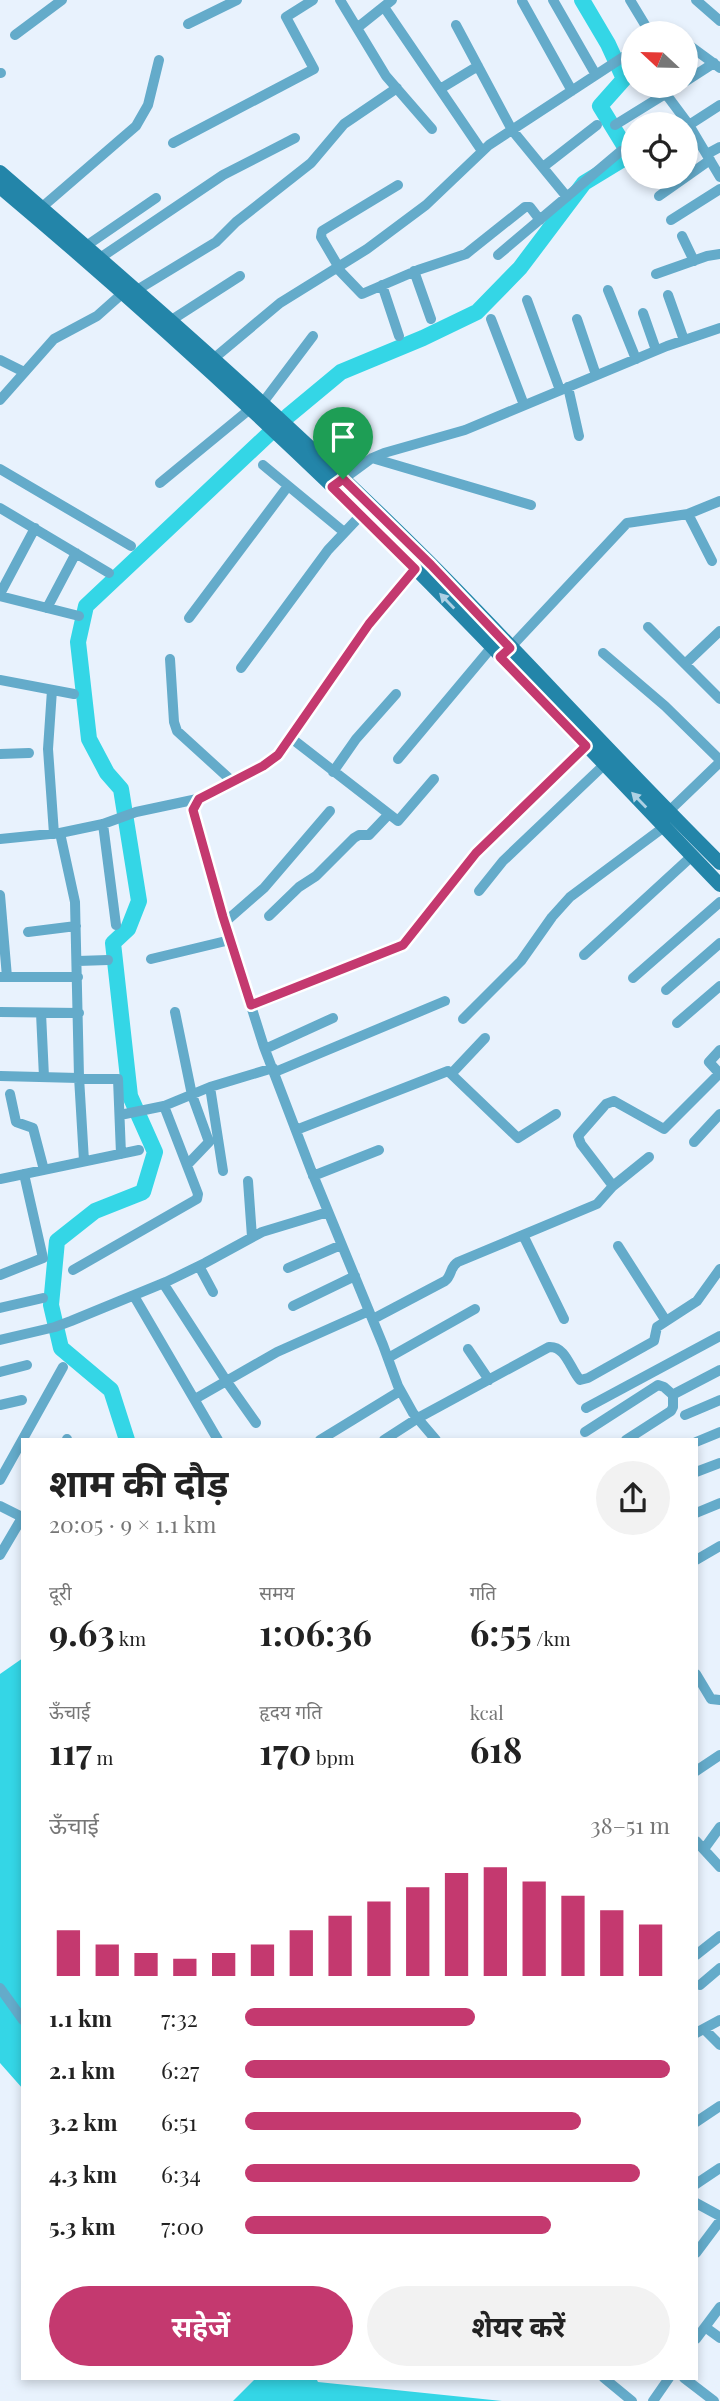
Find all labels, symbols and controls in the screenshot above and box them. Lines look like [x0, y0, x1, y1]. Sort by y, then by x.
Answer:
north arrow [621, 21, 698, 98]
map controls [621, 21, 698, 189]
button: locate [621, 112, 698, 189]
pin [313, 407, 373, 479]
icon: arrive [324, 418, 362, 456]
one-way arrow [438, 593, 455, 610]
one-way arrow [630, 792, 647, 809]
text: शाम की दौड़ [49, 1456, 228, 1507]
button: share [596, 1461, 670, 1535]
text: 20:05 · 9 × 1.1 km [49, 1508, 216, 1539]
text: दूरी [49, 1579, 72, 1605]
text: समय [259, 1579, 295, 1605]
text: गति [470, 1579, 496, 1605]
text: 9.63 [49, 1608, 115, 1655]
text: 1:06:36 [259, 1608, 372, 1655]
text: 6:55 [470, 1608, 532, 1655]
text: km [115, 1625, 146, 1651]
text: /km [532, 1625, 571, 1651]
text: ऊँचाई [49, 1698, 90, 1724]
text: हृदय गति [259, 1698, 322, 1724]
text: kcal [470, 1699, 504, 1725]
text: 618 [470, 1725, 522, 1772]
text: 117 [49, 1727, 92, 1774]
text: 170 [259, 1727, 311, 1774]
text: m [92, 1744, 113, 1770]
text: bpm [311, 1744, 355, 1770]
text: ऊँचाई [49, 1809, 99, 1840]
text: 38–51 m [590, 1809, 670, 1840]
text: 1.1 km [49, 2002, 112, 2033]
text: 7:32 [161, 2002, 198, 2033]
text: 2.1 km [49, 2054, 115, 2085]
text: 6:27 [161, 2054, 199, 2085]
text: 3.2 km [49, 2106, 118, 2137]
text: 6:51 [161, 2106, 197, 2137]
text: 4.3 km [49, 2158, 117, 2189]
text: 6:34 [161, 2158, 201, 2189]
text: 5.3 km [49, 2210, 115, 2241]
text: 7:00 [161, 2210, 204, 2241]
button: सहेजें [49, 2286, 353, 2366]
button: शेयर करें [367, 2286, 670, 2366]

